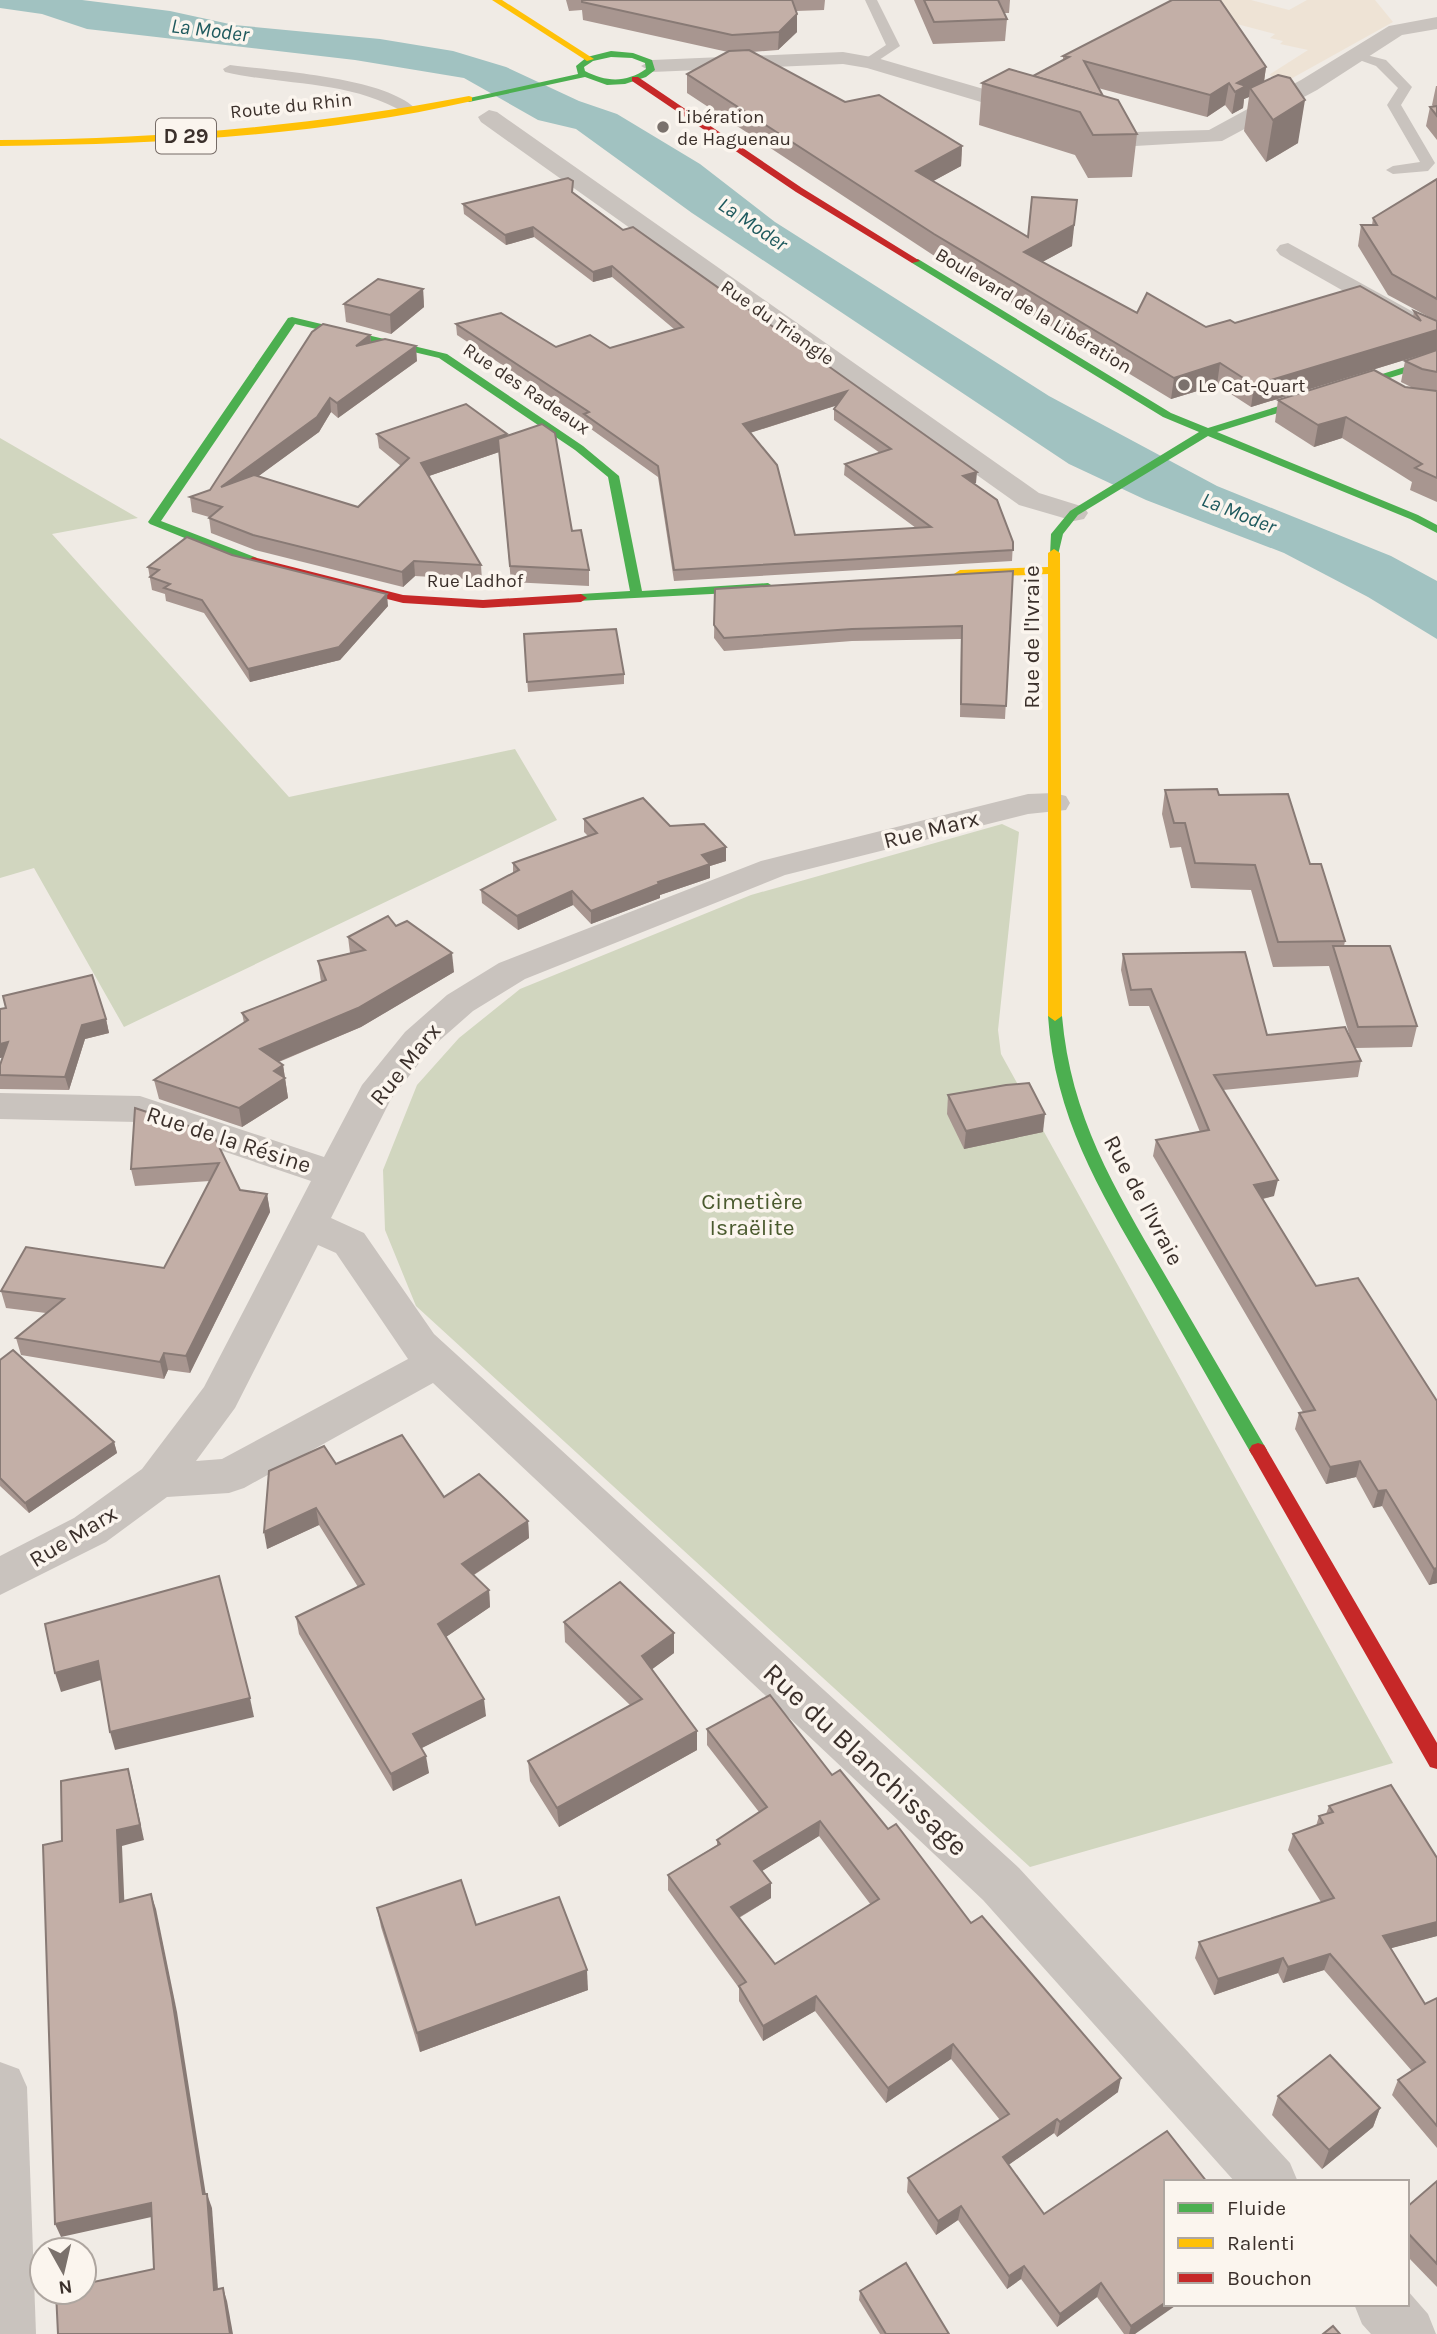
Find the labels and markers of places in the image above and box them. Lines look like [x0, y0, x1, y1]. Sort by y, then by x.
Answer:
place label: Libération de Haguenau [677, 106, 791, 150]
marker: Libération de Haguenau [655, 119, 671, 135]
place label: Le Cat-Quart [1198, 375, 1305, 397]
marker: Le Cat-Quart [1176, 377, 1192, 393]

